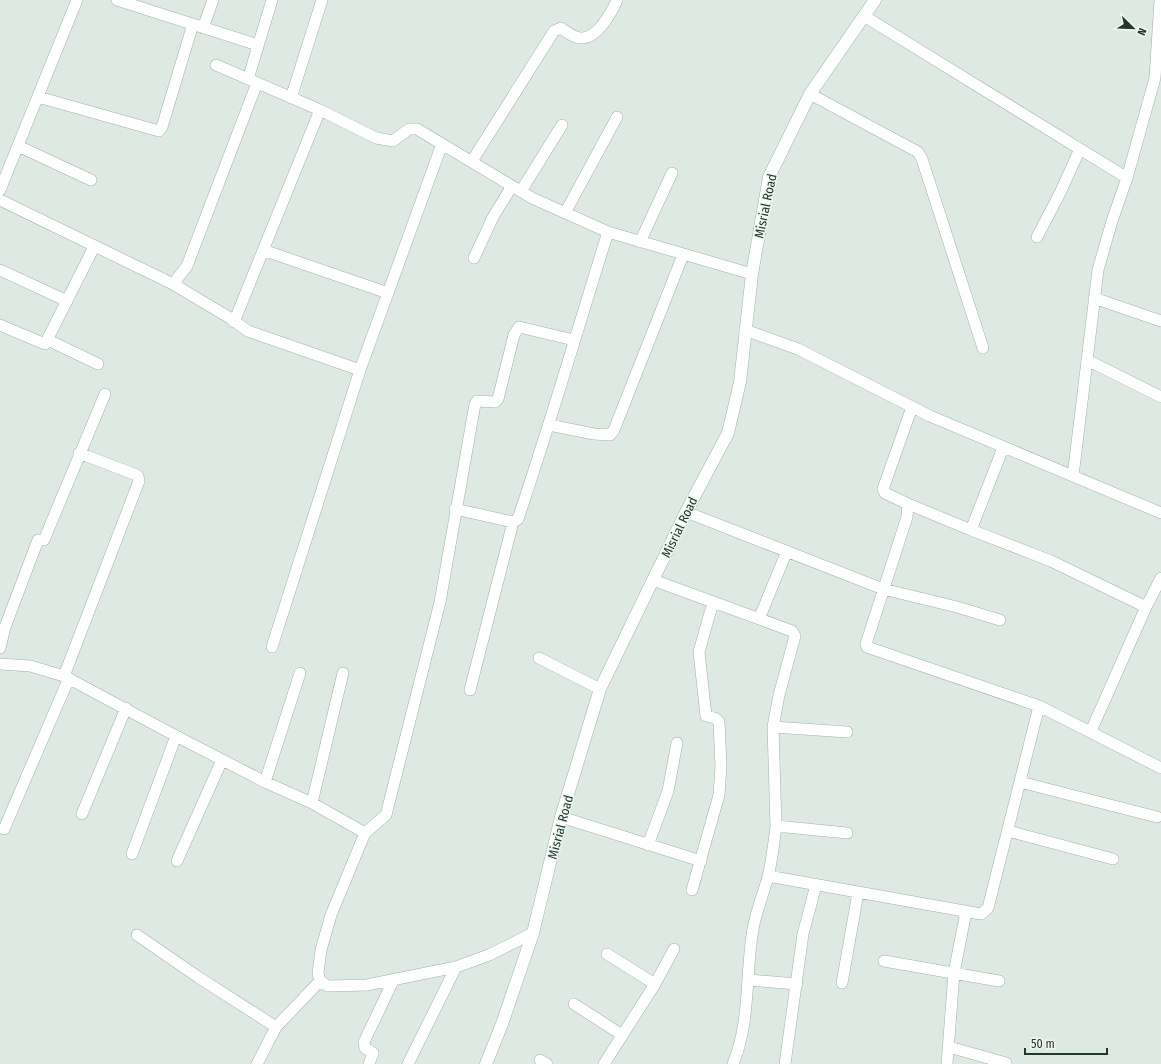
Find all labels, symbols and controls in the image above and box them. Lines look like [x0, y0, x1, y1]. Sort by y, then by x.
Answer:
north arrow [1113, 8, 1153, 48]
text: N [1134, 26, 1149, 37]
street label: Misrial Road [751, 172, 780, 240]
street label: Misrial Road [658, 494, 701, 560]
street label: Misrial Road [545, 794, 576, 861]
scale bar [1025, 1030, 1107, 1056]
text: 50 m [1031, 1037, 1055, 1051]

